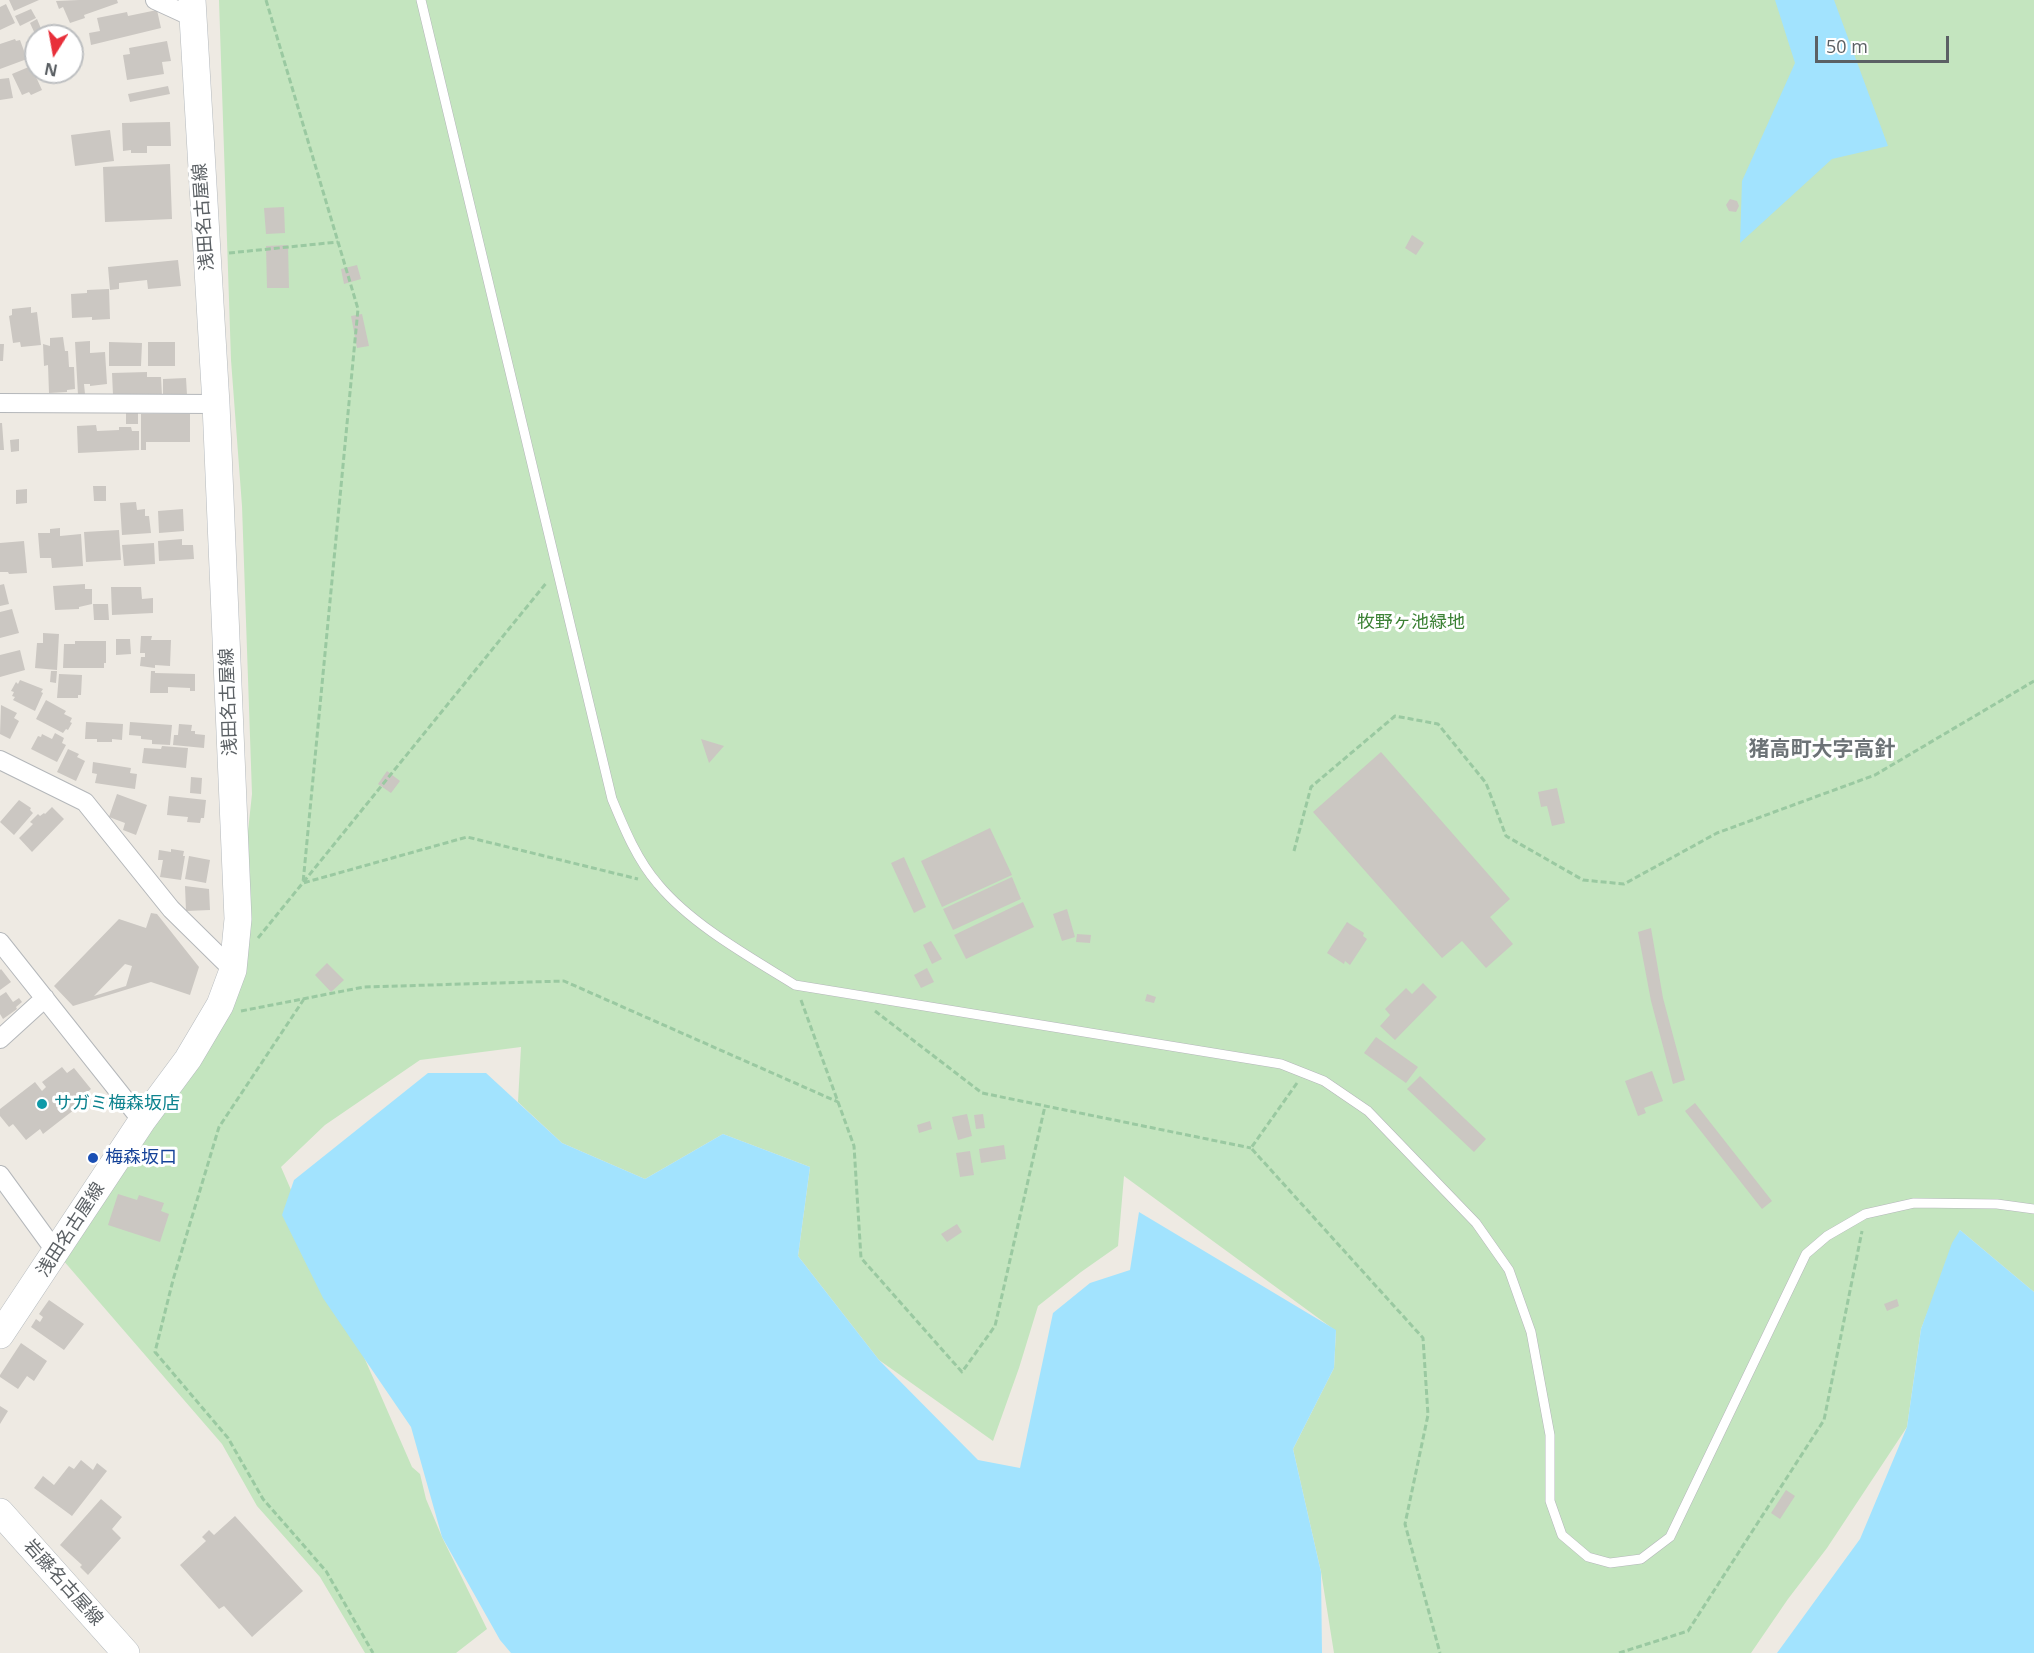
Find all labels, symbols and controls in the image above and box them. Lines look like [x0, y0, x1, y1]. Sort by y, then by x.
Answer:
north arrow [24, 24, 84, 84]
scale bar [1818, 24, 1952, 62]
text: 50 m [1826, 34, 1868, 58]
text: N [42, 58, 59, 82]
street label: 浅田名古屋線 [189, 162, 219, 272]
park label: 牧野ヶ池緑地 [1357, 612, 1465, 634]
street label: 浅田名古屋線 [216, 648, 242, 756]
district label: 猪高町大字高針 [1749, 737, 1895, 763]
place label: サガミ梅森坂店 [54, 1093, 180, 1115]
marker: サガミ梅森坂店 [35, 1097, 49, 1111]
place label: 梅森坂口 [105, 1147, 177, 1169]
marker: 梅森坂口 [86, 1151, 100, 1165]
street label: 浅田名古屋線 [33, 1179, 109, 1281]
street label: 岩藤名古屋線 [19, 1536, 107, 1630]

